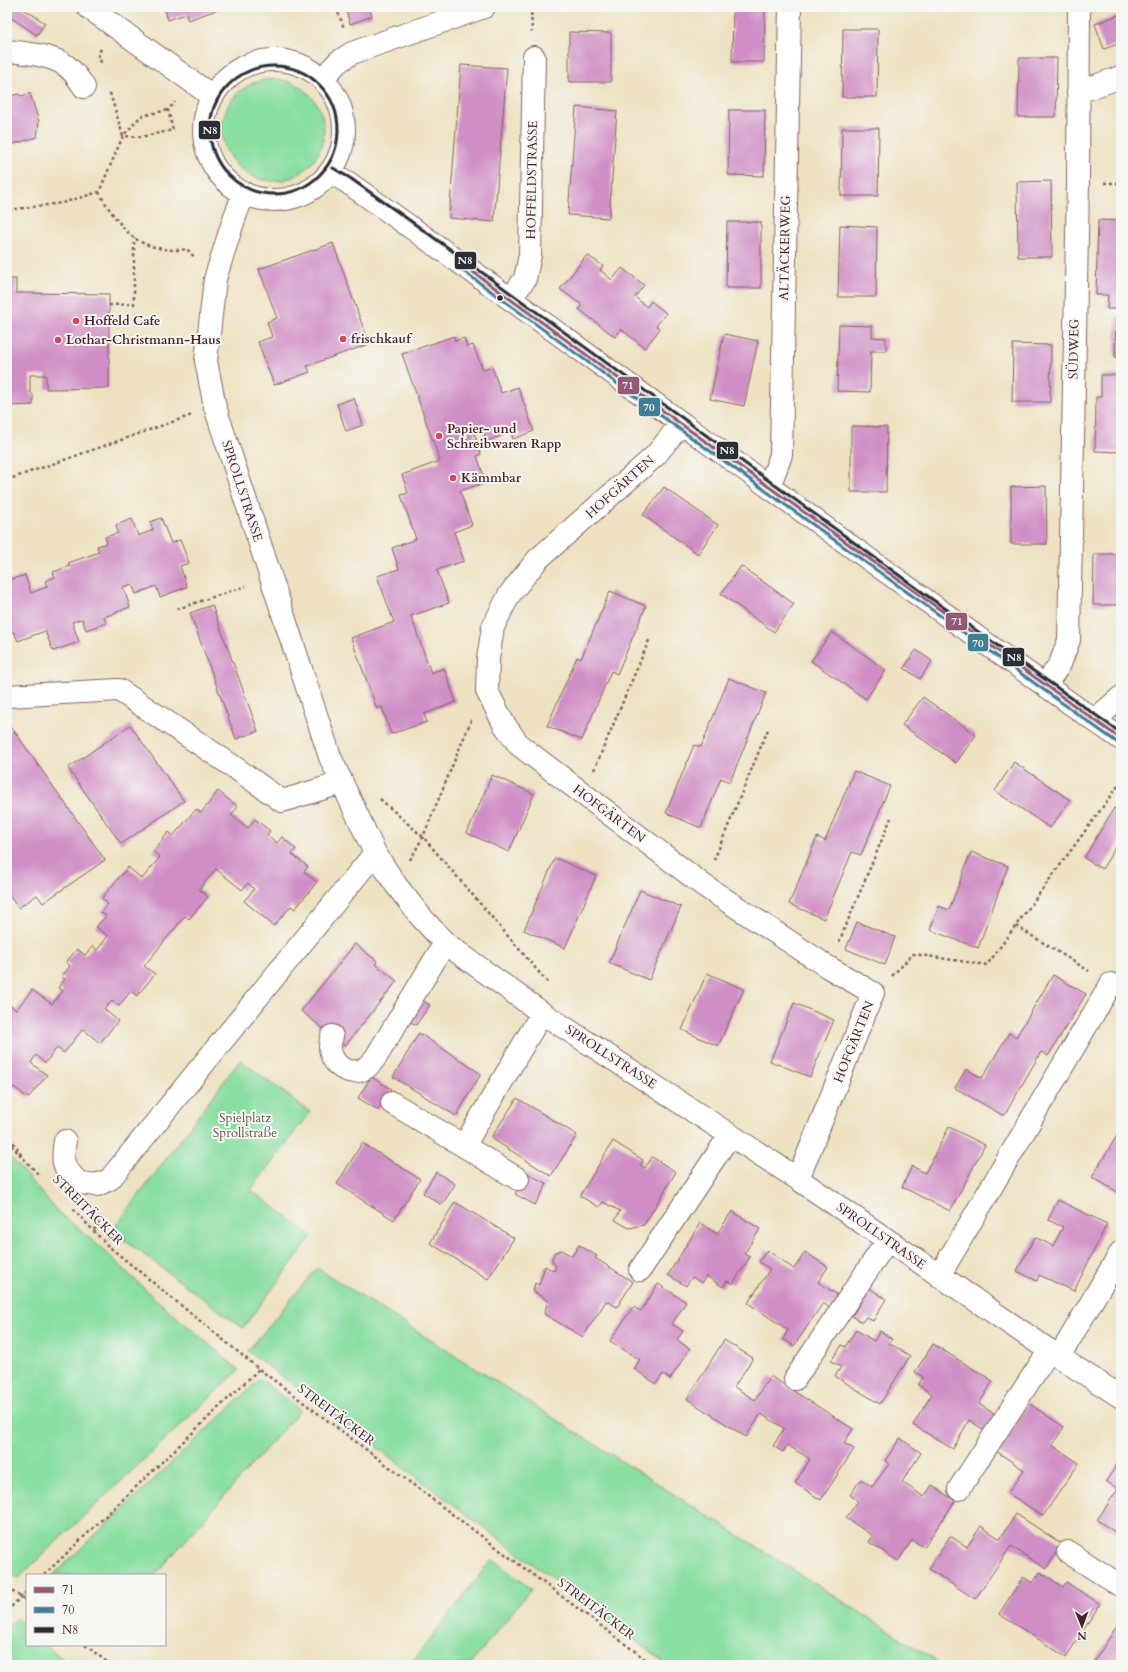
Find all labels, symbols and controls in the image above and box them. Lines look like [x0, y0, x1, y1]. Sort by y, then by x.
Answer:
line badge: N8 [198, 120, 221, 140]
street label: HOFFELDSTRASSE [522, 120, 542, 240]
text: N8 [202, 123, 218, 138]
street label: ALTÄCKERWEG [775, 195, 795, 301]
line badge: N8 [454, 251, 477, 270]
text: N8 [457, 253, 473, 268]
unlabelled marker [495, 293, 505, 303]
place label: Hoffeld Cafe [84, 312, 160, 330]
marker: Hoffeld Cafe [71, 316, 81, 326]
street label: SÜDWEG [1064, 319, 1084, 379]
place label: frischkauf [351, 330, 413, 348]
place label: Lothar-Christmann-Haus [66, 331, 221, 349]
marker: frischkauf [338, 334, 348, 344]
marker: Lothar-Christmann-Haus [53, 335, 63, 345]
line badge: 71 [617, 376, 640, 395]
text: 71 [622, 378, 634, 393]
line badge: 70 [638, 397, 661, 417]
text: 70 [643, 400, 655, 415]
place label: Papier- und Schreibwaren Rapp [447, 420, 562, 453]
marker: Papier- und Schreibwaren Rapp [434, 431, 444, 441]
street label: SPROLLSTRASSE [217, 438, 267, 544]
line badge: N8 [716, 441, 739, 460]
text: N8 [719, 443, 735, 458]
street label: HOFGÄRTEN [582, 451, 658, 523]
place label: Kämmbar [461, 469, 522, 487]
marker: Kämmbar [448, 473, 458, 483]
line badge: 71 [945, 612, 968, 631]
text: 71 [951, 614, 963, 629]
line badge: 70 [967, 633, 989, 652]
text: 70 [972, 636, 984, 651]
line badge: N8 [1002, 647, 1025, 667]
text: N8 [1006, 650, 1022, 665]
street label: HOFGÄRTEN [569, 781, 649, 847]
street label: HOFGÄRTEN [829, 998, 879, 1086]
street label: SPROLLSTRASSE [562, 1021, 660, 1093]
park label: Spielplatz Sprollstraße [213, 1109, 277, 1142]
street label: STREITÄCKER [49, 1171, 127, 1249]
street label: SPROLLSTRASSE [833, 1198, 929, 1274]
street label: STREITÄCKER [293, 1380, 379, 1450]
legend [26, 1574, 166, 1646]
street label: STREITÄCKER [553, 1574, 639, 1644]
text: 71 [62, 1582, 74, 1598]
text: 70 [62, 1602, 74, 1618]
north arrow [1062, 1606, 1102, 1646]
text: N8 [62, 1622, 78, 1638]
text: N [1077, 1628, 1087, 1643]

